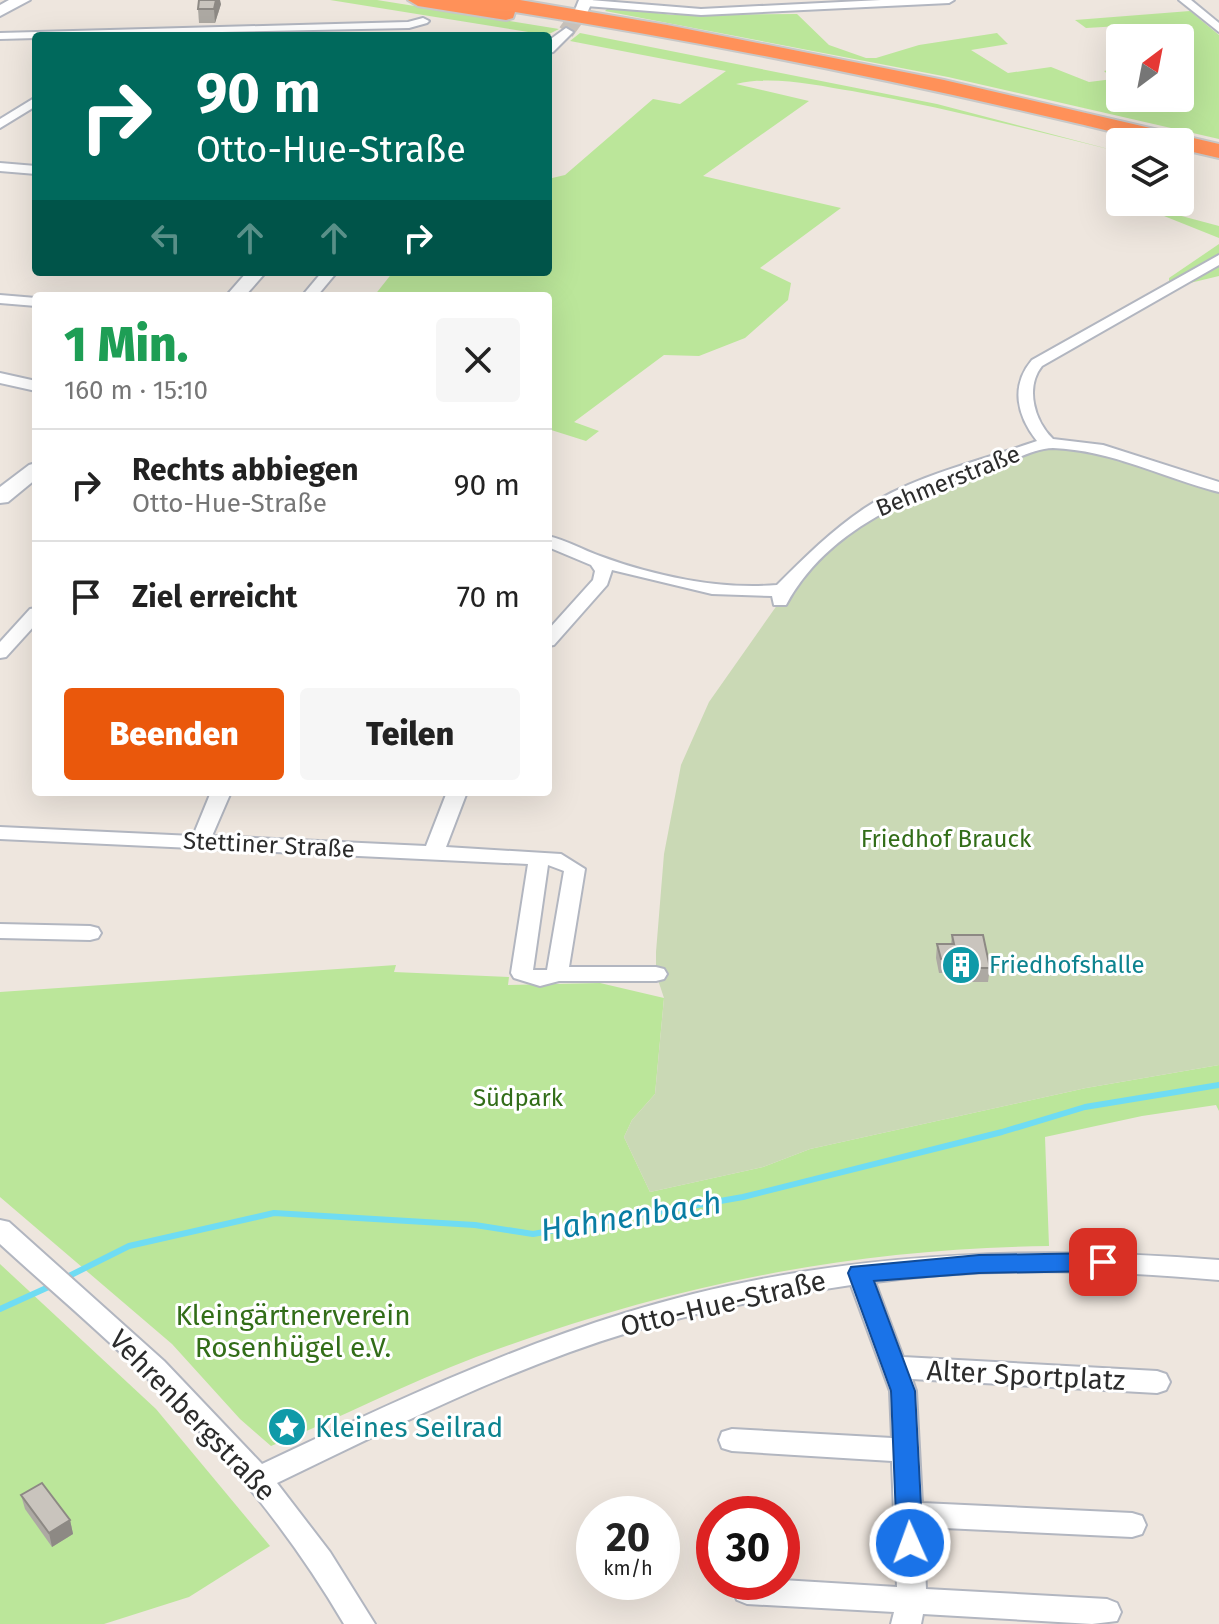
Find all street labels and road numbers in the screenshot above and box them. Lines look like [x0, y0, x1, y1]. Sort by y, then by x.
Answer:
street label: Behmerstraße [872, 439, 1024, 523]
street label: Stettiner Straße [182, 827, 356, 863]
street label: Otto-Hue-Straße [617, 1264, 829, 1343]
street label: Vehrenbergstraße [103, 1323, 283, 1508]
street label: Alter Sportplatz [926, 1354, 1126, 1397]

